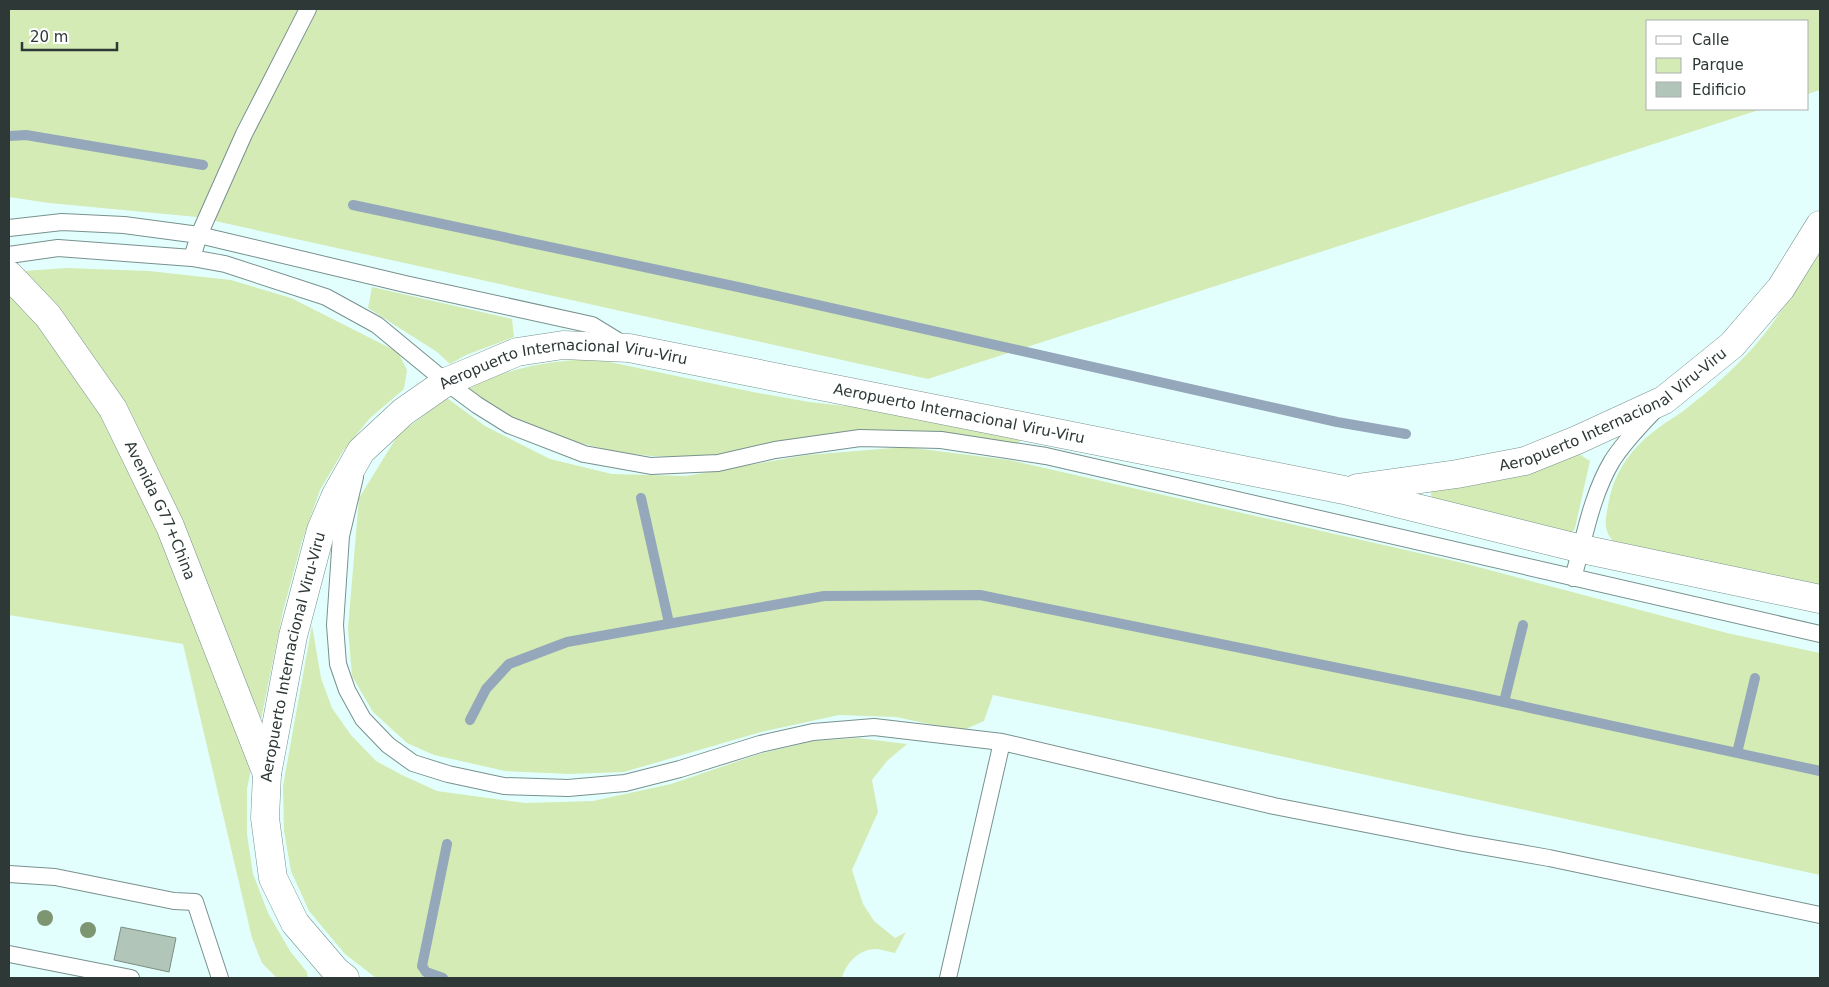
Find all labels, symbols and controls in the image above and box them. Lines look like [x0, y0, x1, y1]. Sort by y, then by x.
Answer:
scale bar [22, 20, 118, 52]
legend [1646, 20, 1809, 110]
text: 20 m [30, 28, 68, 46]
text: Calle [1692, 31, 1729, 49]
text: Parque [1692, 56, 1744, 74]
text: Edificio [1692, 81, 1746, 99]
street label: Aeropuerto Internacional Viru-Viru [435, 336, 689, 393]
street label: Aeropuerto Internacional Viru-Viru [1498, 344, 1730, 475]
street label: Aeropuerto Internacional Viru-Viru [832, 380, 1086, 447]
street label: Avenida G77+China [121, 438, 199, 583]
street label: Aeropuerto Internacional Viru-Viru [258, 530, 329, 782]

